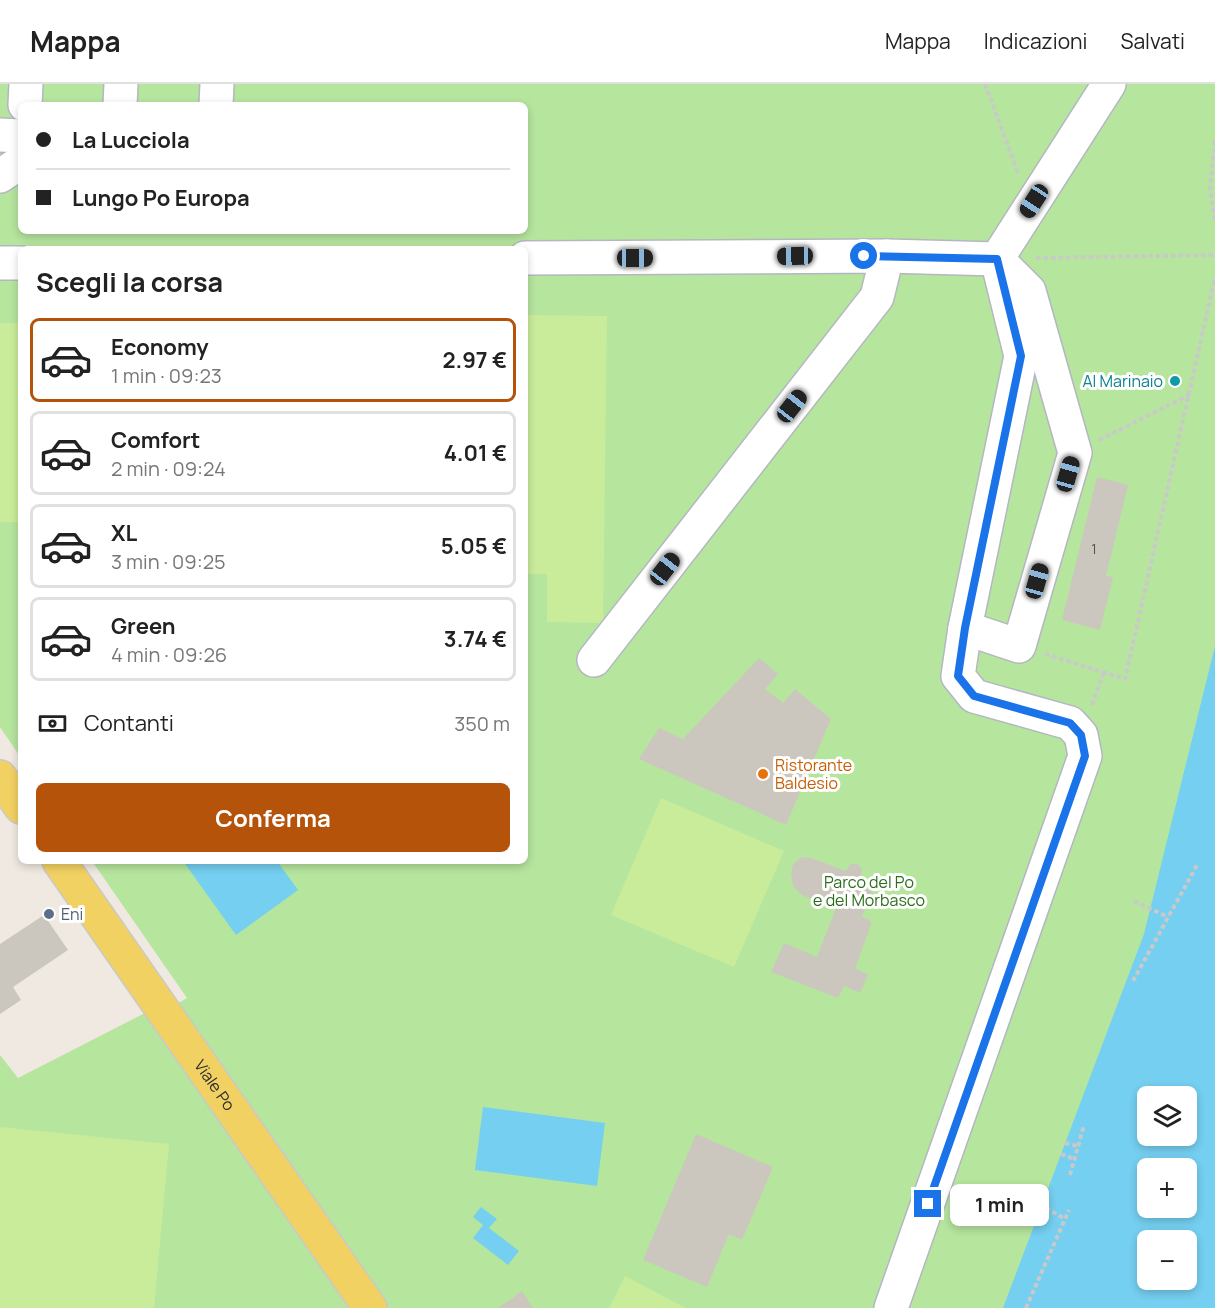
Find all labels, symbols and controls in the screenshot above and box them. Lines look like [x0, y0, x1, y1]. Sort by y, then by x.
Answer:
text: Mappa [30, 22, 121, 60]
text: Mappa [885, 27, 951, 55]
text: Indicazioni [984, 27, 1087, 55]
text: Salvati [1120, 27, 1185, 55]
text: La Lucciola [72, 125, 190, 155]
car [1017, 181, 1051, 221]
text: Lungo Po Europa [72, 183, 250, 213]
route start [850, 242, 877, 269]
car [777, 247, 813, 265]
car [617, 249, 653, 267]
text: Scegli la corsa [36, 263, 223, 300]
text: Economy [111, 332, 209, 362]
icon: car [39, 333, 93, 387]
text: 2.97 € [442, 345, 507, 375]
text: 1 min · 09:23 [111, 362, 222, 389]
place label: Al Marinaio [1082, 370, 1163, 392]
marker: Al Marinaio [1168, 374, 1182, 388]
car [774, 386, 810, 426]
text: Comfort [111, 425, 200, 455]
icon: car [39, 426, 93, 480]
text: 4.01 € [444, 438, 507, 468]
car [1054, 454, 1082, 494]
text: 2 min · 09:24 [111, 455, 226, 482]
text: XL [111, 518, 137, 548]
icon: car [39, 519, 93, 573]
text: 5.05 € [441, 531, 507, 561]
house number: 1 [1091, 539, 1097, 558]
text: 3 min · 09:25 [111, 548, 226, 575]
car [647, 549, 683, 589]
car [1023, 561, 1051, 601]
text: Green [111, 611, 176, 641]
icon: car [39, 612, 93, 666]
text: 3.74 € [444, 624, 507, 654]
text: 4 min · 09:26 [111, 641, 227, 668]
icon: cash [36, 707, 69, 740]
text: Contanti [84, 708, 174, 738]
text: 350 m [454, 710, 510, 737]
place label: Ristorante Baldesio [775, 754, 852, 794]
marker: Ristorante Baldesio [756, 767, 770, 781]
button: Conferma [36, 783, 510, 852]
park label: Parco del Po e del Morbasco [813, 871, 925, 911]
place label: Eni [61, 903, 83, 925]
marker: Eni [42, 907, 56, 921]
street label: Viale Po [189, 1055, 240, 1115]
map controls [1137, 1086, 1197, 1290]
button: layers [1137, 1086, 1197, 1146]
button: + [1137, 1158, 1197, 1218]
callout: 1 min [949, 1183, 1048, 1225]
route end [914, 1190, 941, 1217]
text: 1 min [975, 1191, 1024, 1218]
button: − [1137, 1230, 1197, 1290]

